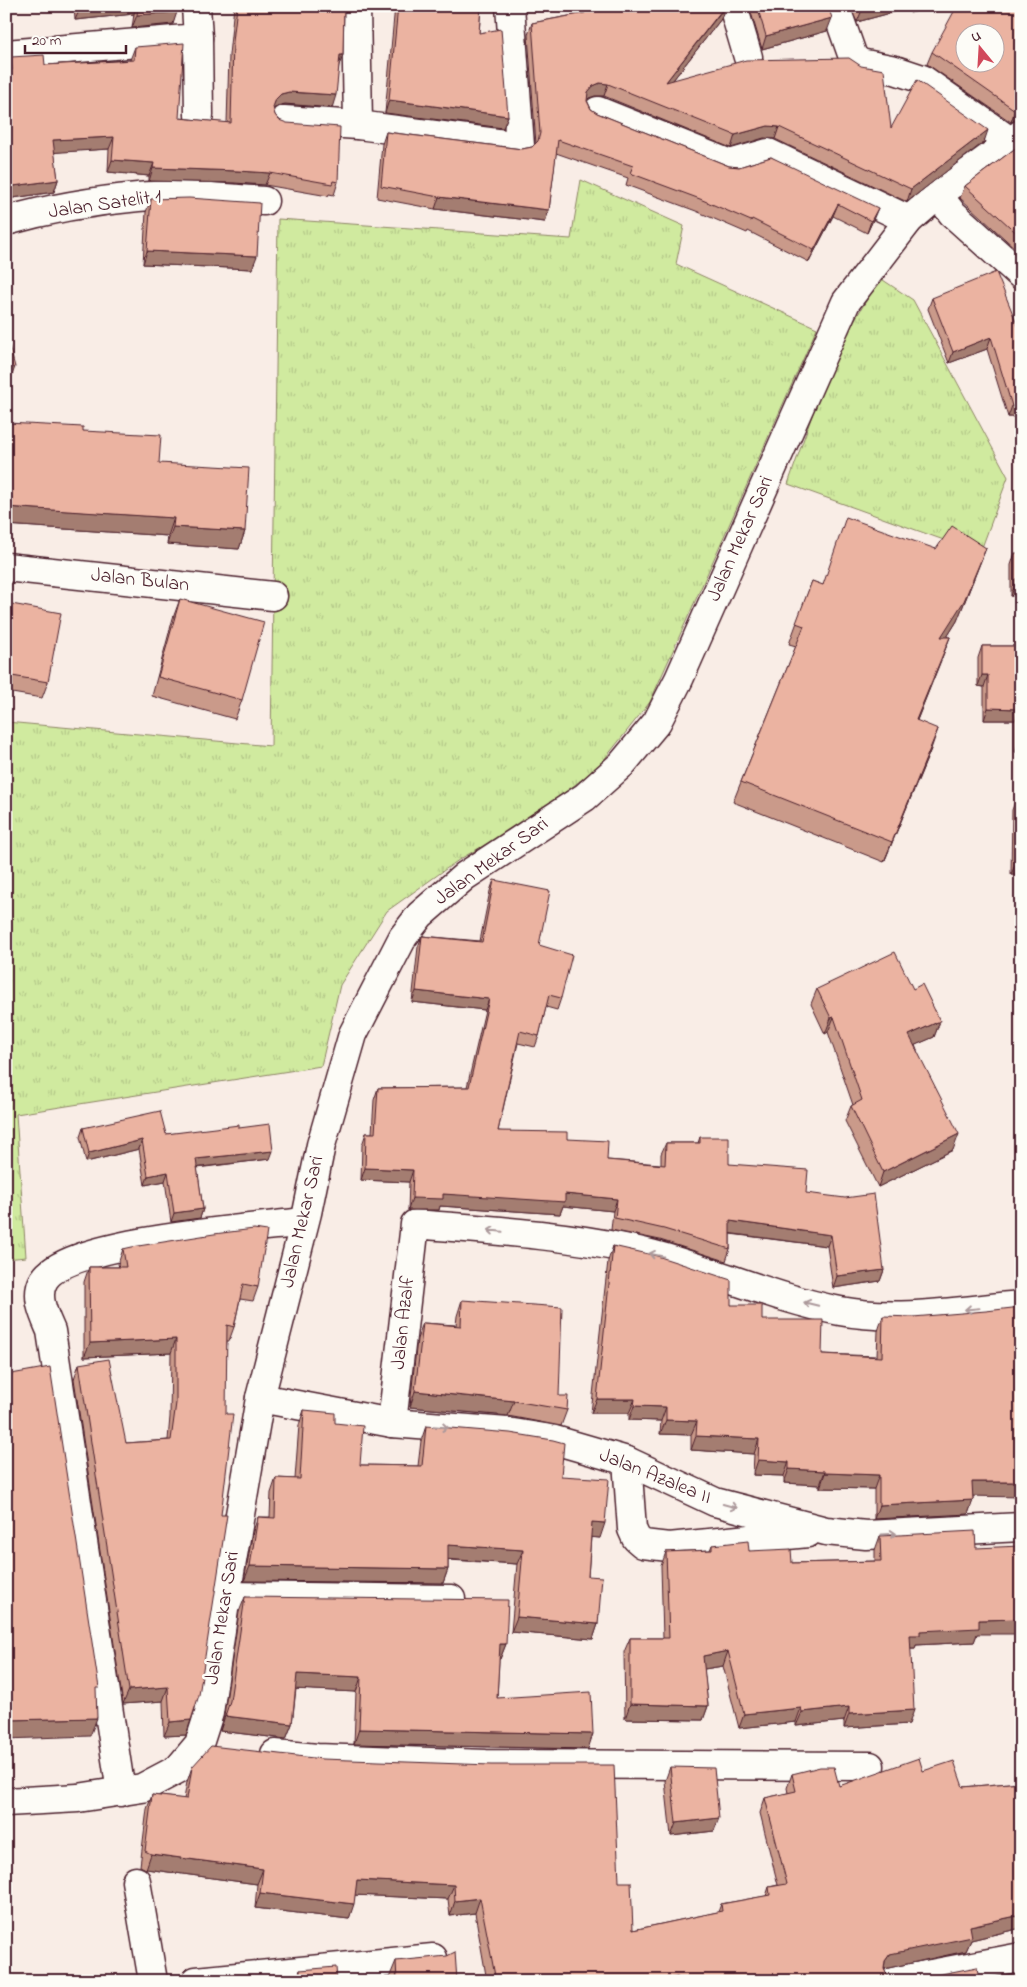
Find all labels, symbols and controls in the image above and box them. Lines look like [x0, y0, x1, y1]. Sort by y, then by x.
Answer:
scale bar [25, 22, 126, 54]
north arrow [954, 22, 1004, 72]
text: U [969, 26, 984, 48]
text: 20 m [32, 30, 62, 52]
street label: Jalan Satelit 1 [47, 183, 163, 227]
street label: Jalan Mekar Sari [700, 471, 782, 607]
street label: Jalan Bulan [90, 561, 191, 601]
street label: Jalan Mekar Sari [429, 811, 555, 913]
street label: Jalan Mekar Sari [274, 1153, 332, 1291]
one-way arrow [488, 1227, 504, 1236]
one-way arrow [649, 1249, 665, 1259]
street label: Jalan Azalf [385, 1274, 423, 1371]
one-way arrow [803, 1298, 819, 1308]
one-way arrow [964, 1305, 980, 1314]
one-way arrow [433, 1422, 449, 1432]
street label: Jalan Azalea II [595, 1441, 715, 1513]
one-way arrow [722, 1501, 738, 1511]
one-way arrow [881, 1529, 897, 1538]
street label: Jalan Mekar Sari [198, 1549, 248, 1687]

